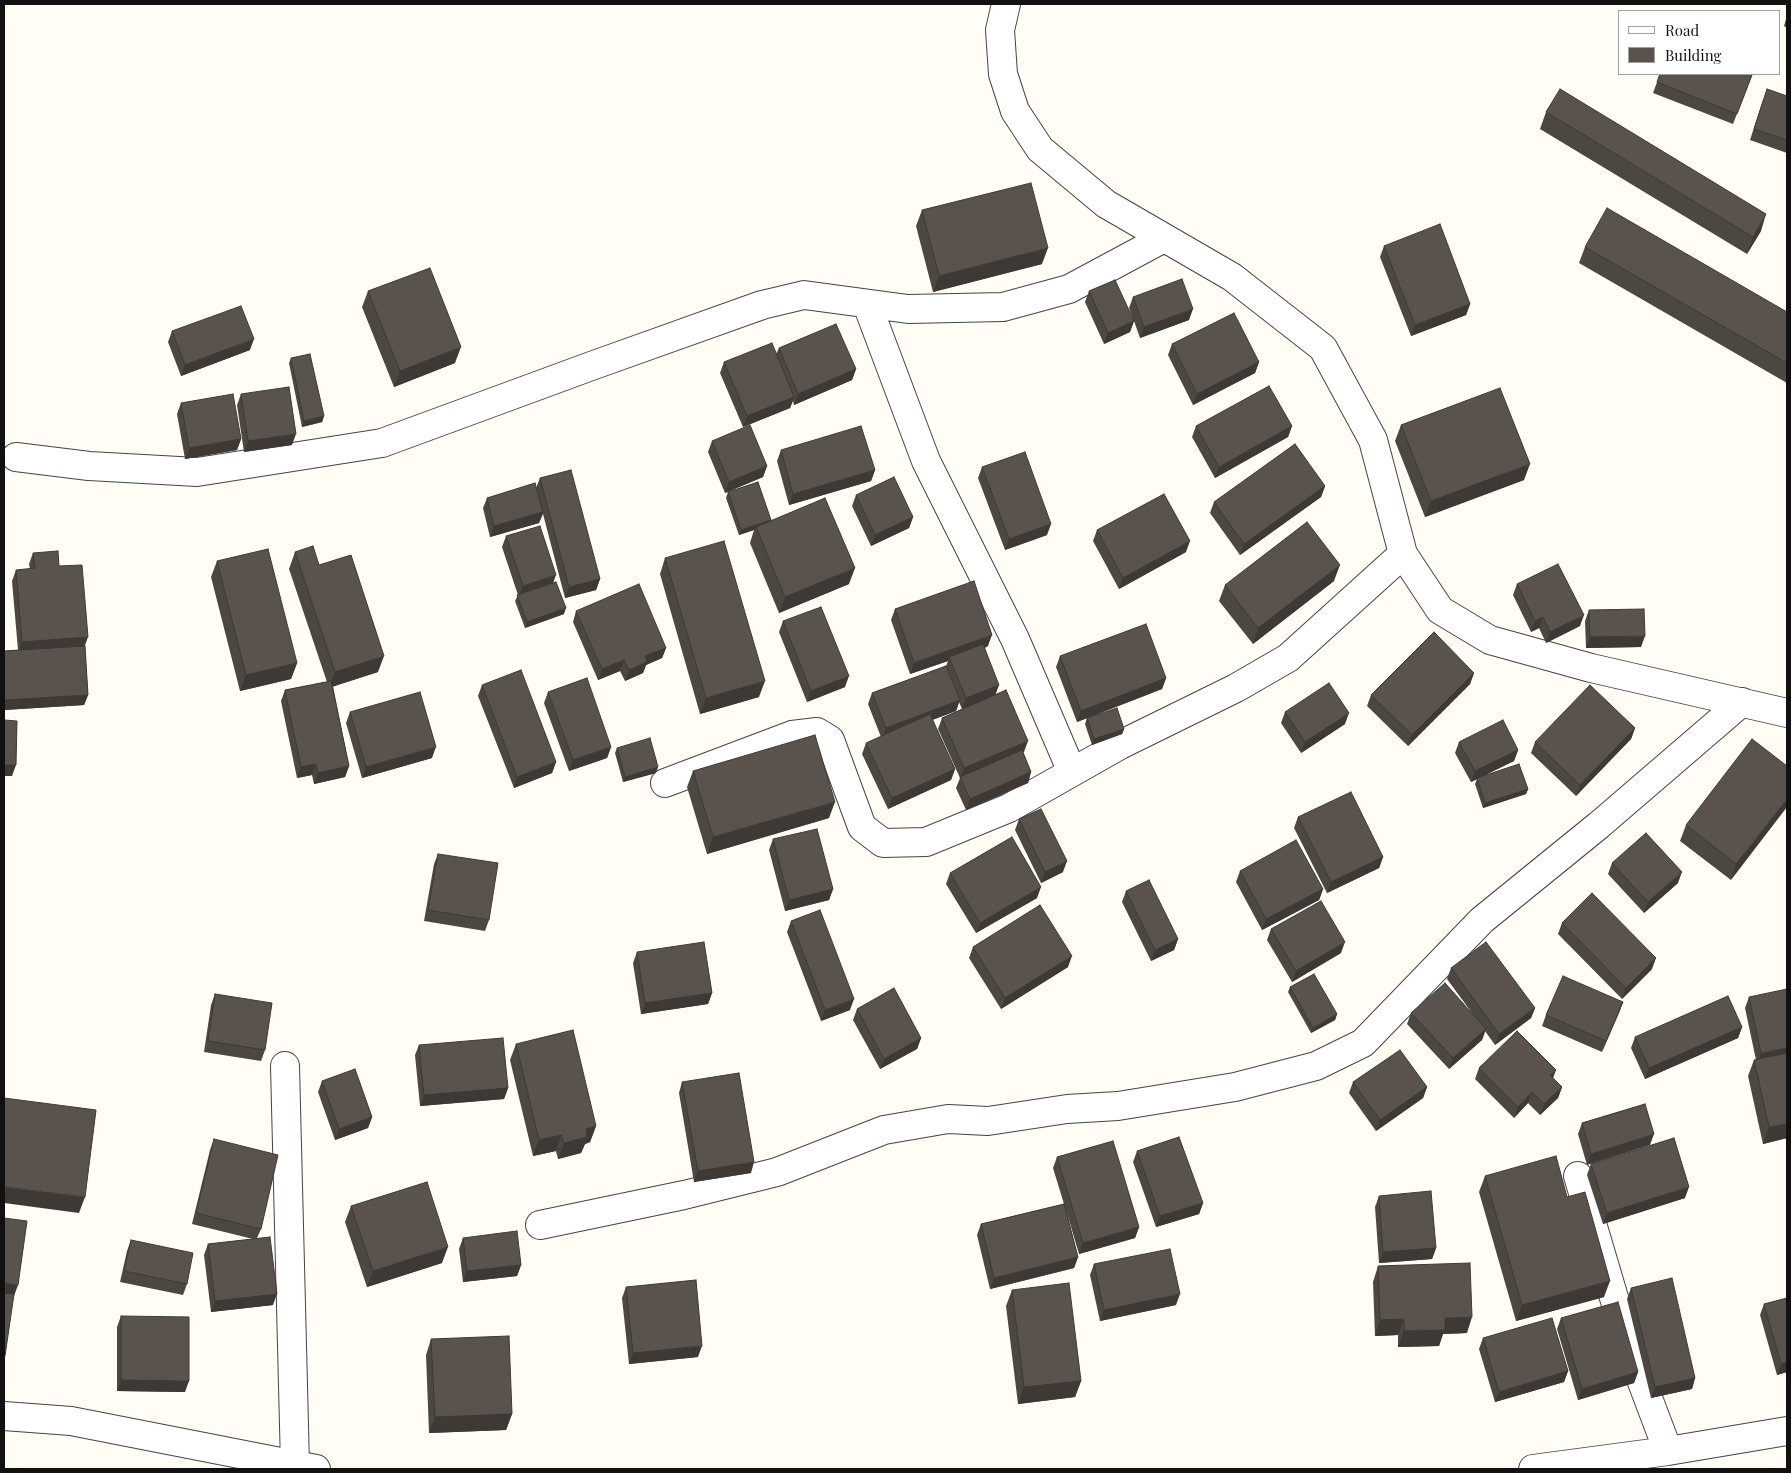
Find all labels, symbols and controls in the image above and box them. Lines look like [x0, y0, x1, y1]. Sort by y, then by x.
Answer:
legend [1618, 10, 1781, 75]
text: Road [1665, 20, 1699, 40]
text: Building [1665, 45, 1721, 65]

